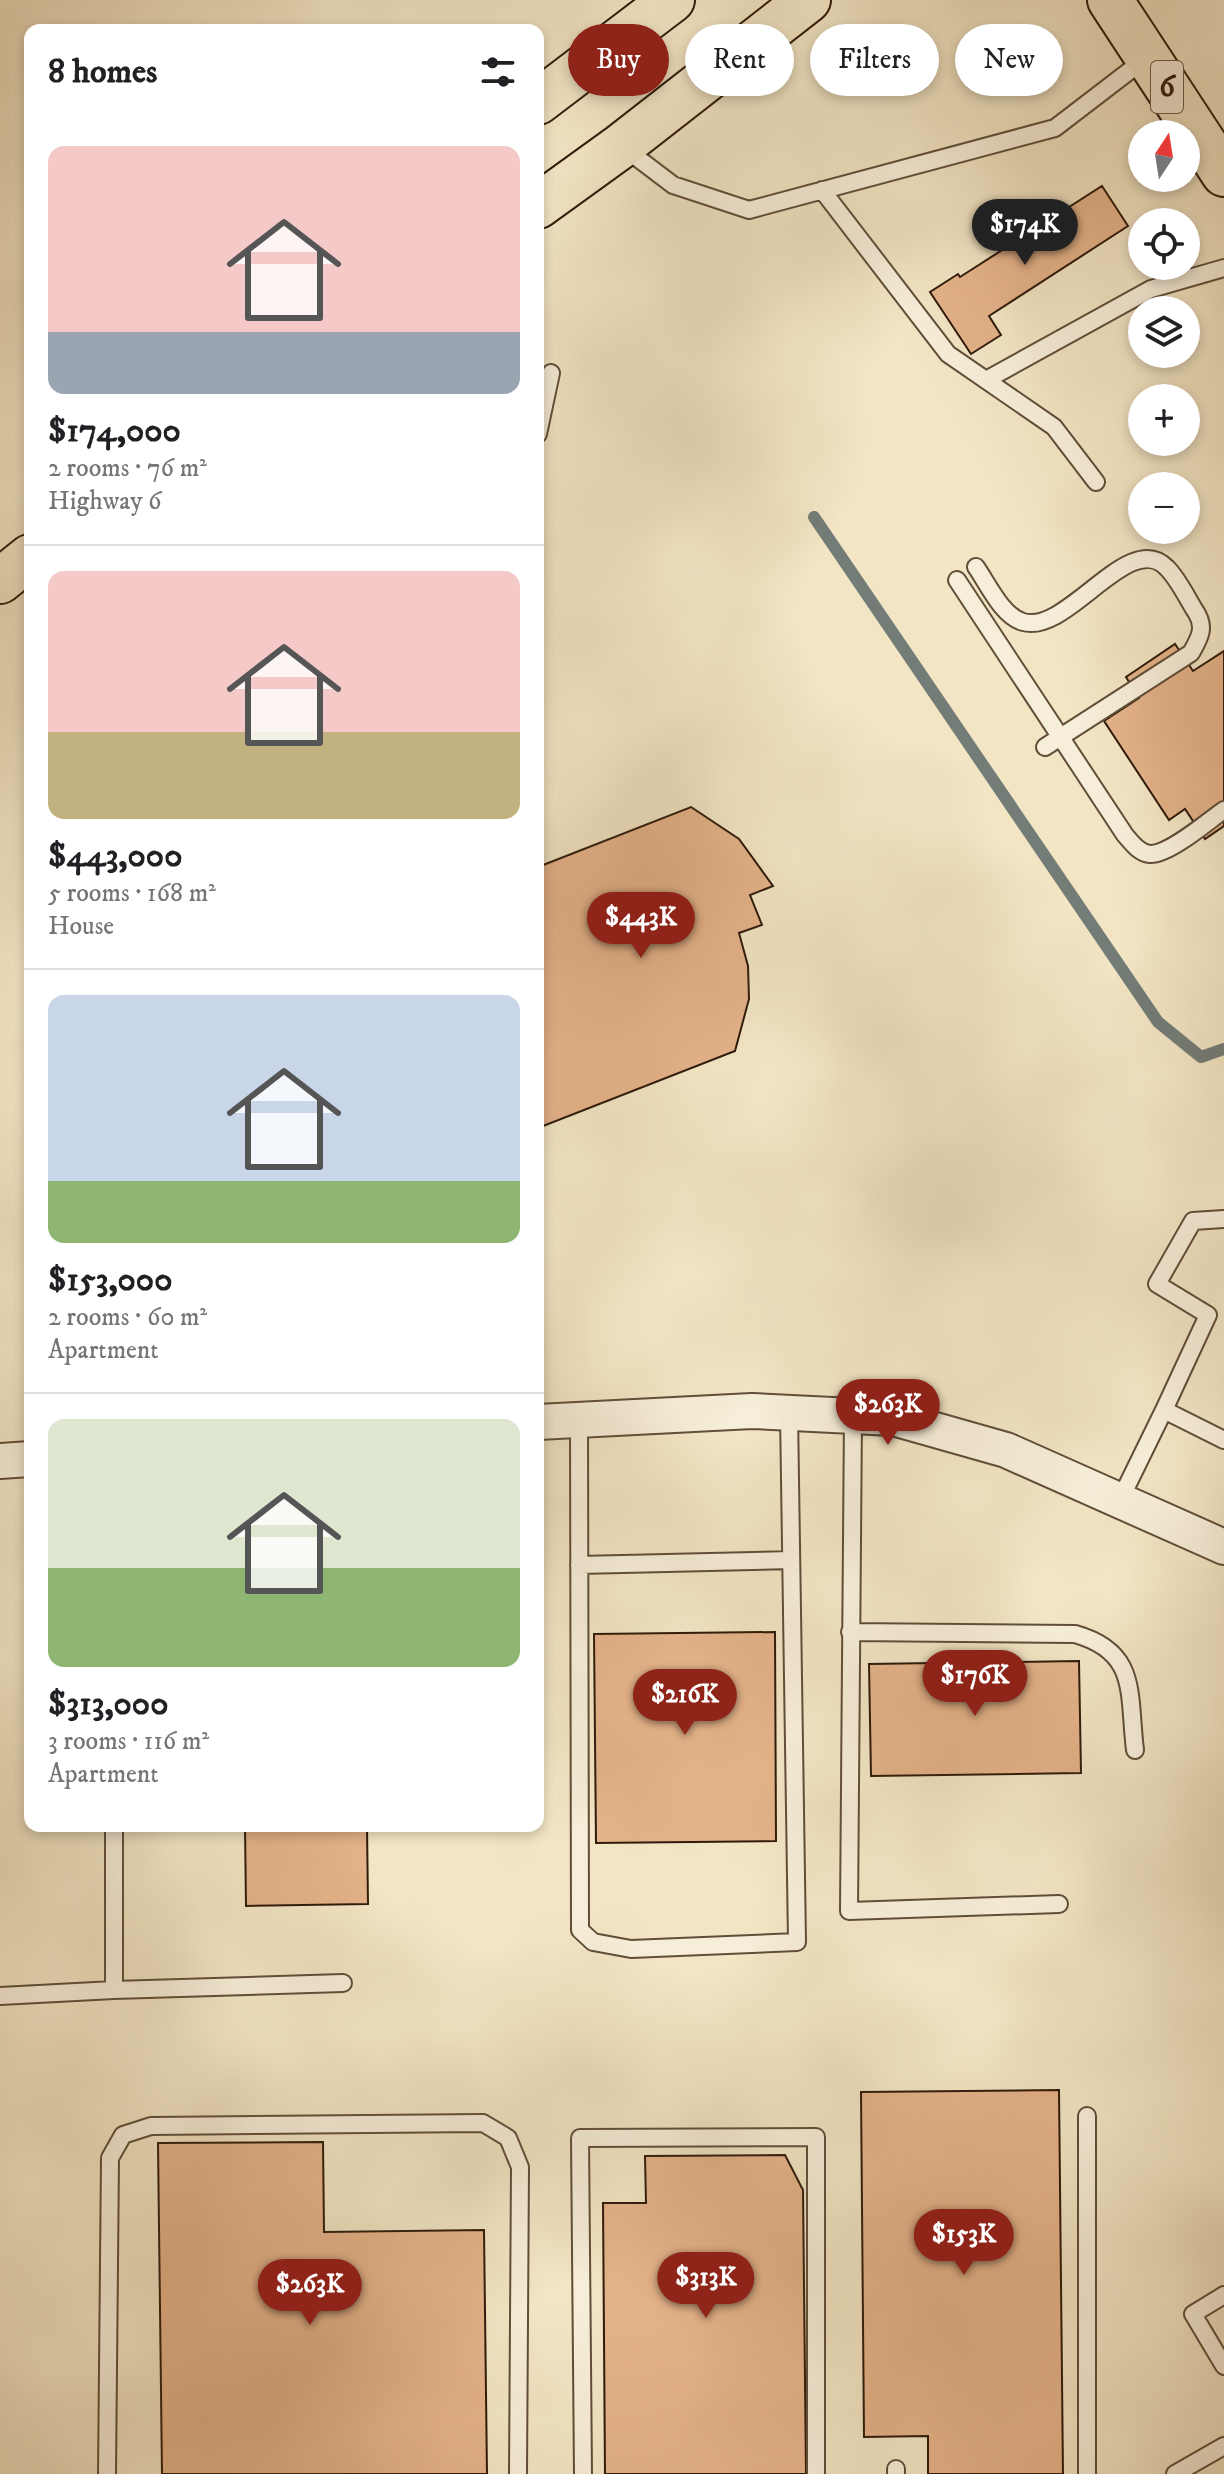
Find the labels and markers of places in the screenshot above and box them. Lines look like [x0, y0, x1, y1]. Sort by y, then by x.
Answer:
pin: $174K [969, 199, 1081, 267]
pin: $443K [585, 892, 697, 960]
pin: $263K [832, 1379, 944, 1447]
pin: $176K [919, 1650, 1031, 1718]
pin: $216K [629, 1669, 741, 1737]
pin: $153K [908, 2209, 1020, 2277]
pin: $313K [650, 2252, 762, 2320]
pin: $263K [254, 2259, 366, 2327]

